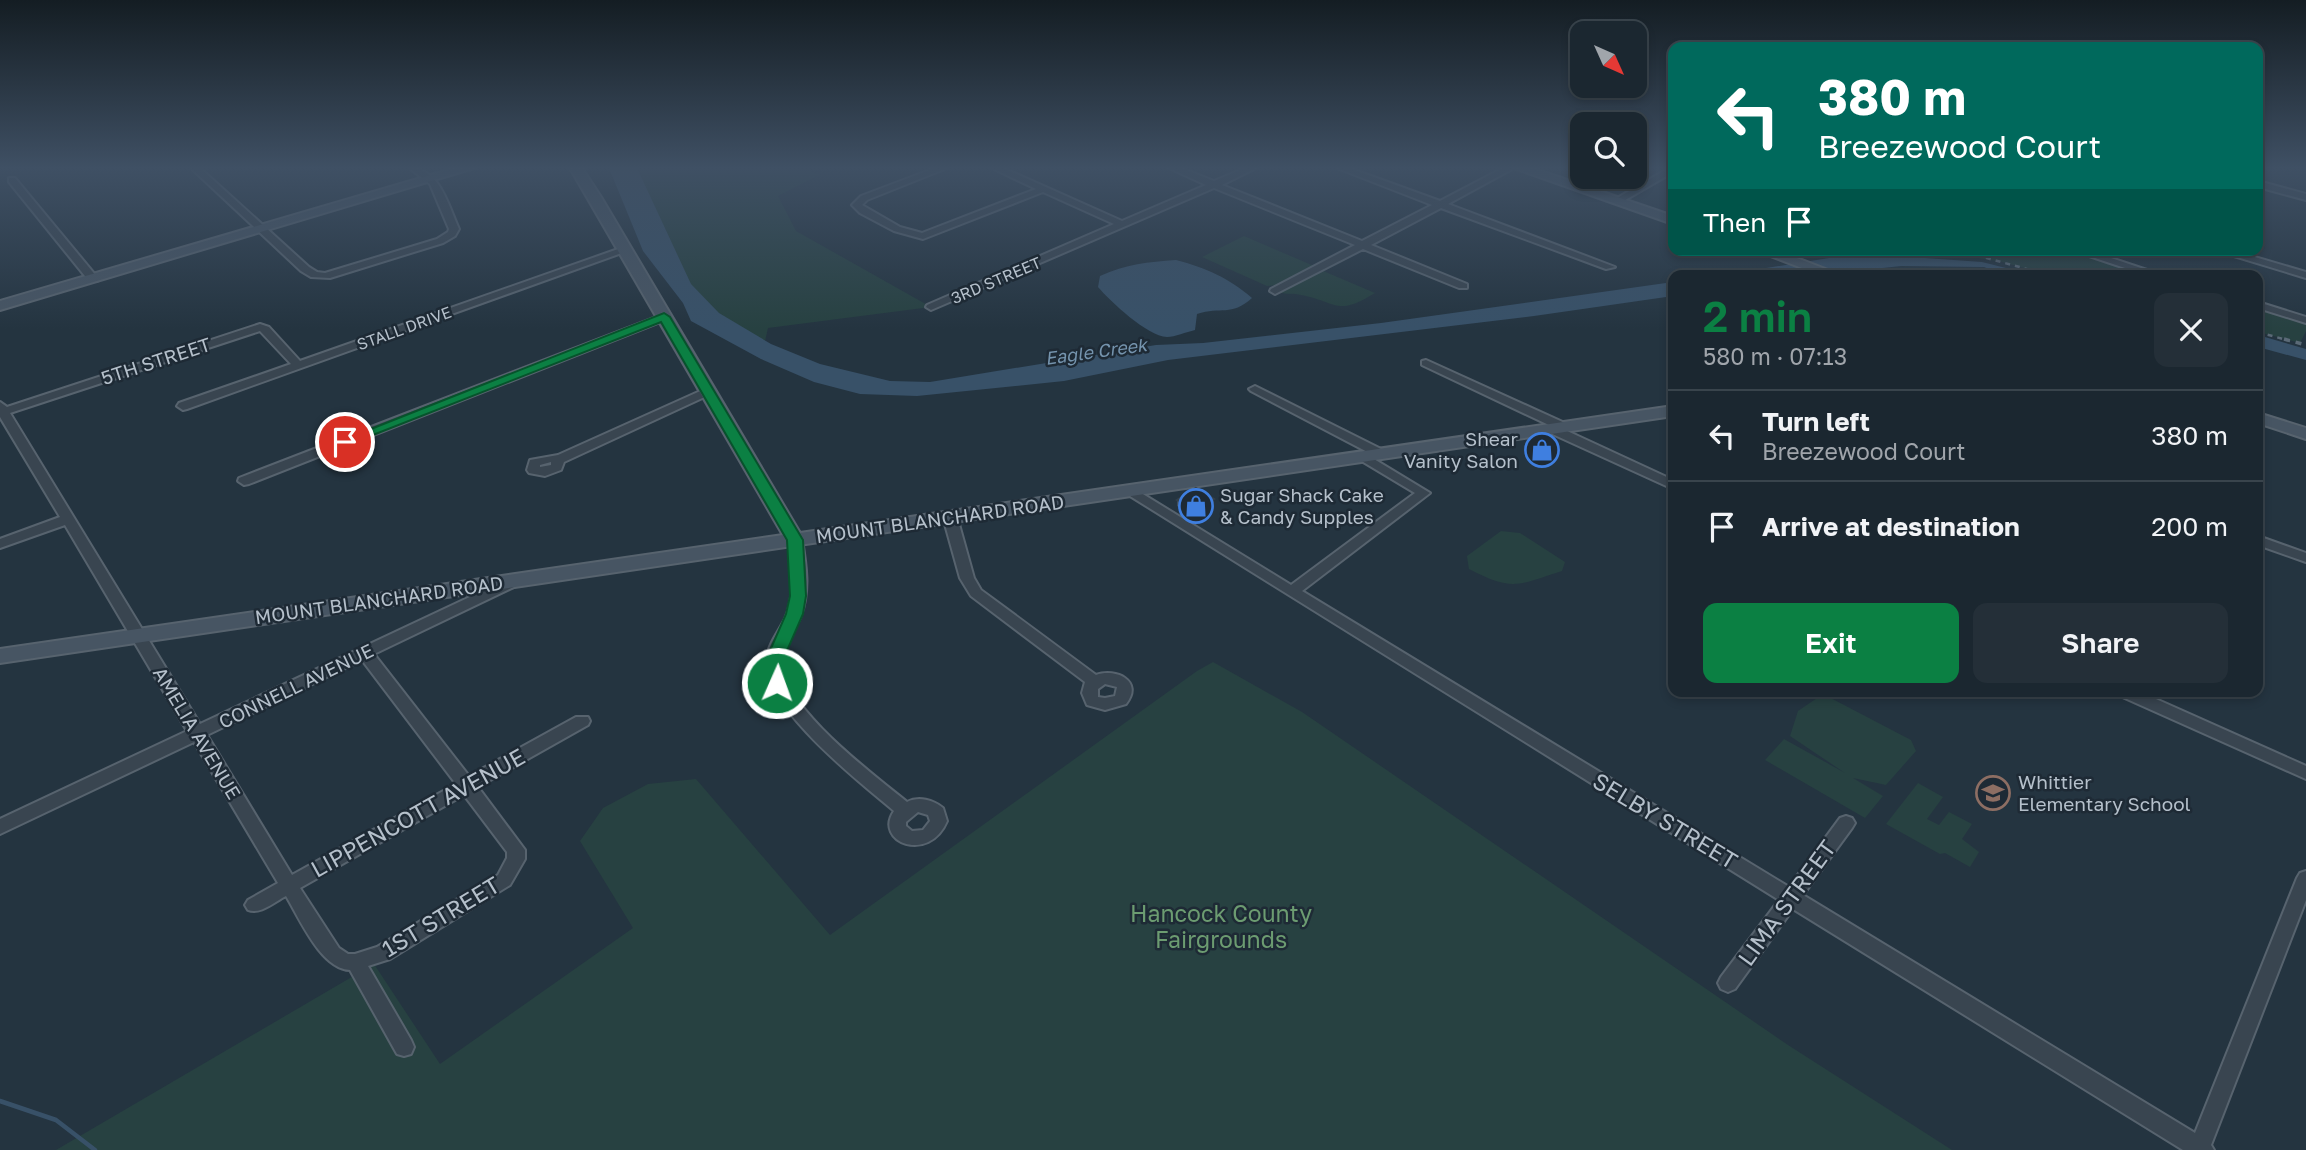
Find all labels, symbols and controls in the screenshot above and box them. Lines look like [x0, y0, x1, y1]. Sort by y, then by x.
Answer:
north arrow [1570, 21, 1647, 98]
map controls [1570, 21, 1647, 189]
text: 380 m [1818, 67, 1966, 126]
icon: left [1703, 70, 1794, 161]
button: search [1570, 112, 1647, 189]
text: Breezewood Court [1818, 127, 2101, 165]
icon: arrive [1780, 203, 1818, 241]
text: Then [1703, 207, 1766, 238]
street label: 3RD STREET [948, 252, 1044, 308]
text: 2 min [1703, 291, 1812, 341]
button: close [2154, 293, 2228, 367]
street label: STALL DRIVE [354, 302, 454, 354]
street label: 5TH STREET [98, 332, 214, 389]
water label: Eagle Creek [1043, 333, 1150, 369]
text: 580 m · 07:13 [1703, 342, 1847, 370]
text: Turn left [1762, 406, 1870, 437]
pin [315, 412, 375, 472]
icon: left [1703, 417, 1741, 455]
text: 380 m [2151, 420, 2228, 451]
icon: arrive [326, 423, 364, 461]
place label: Shear Vanity Salon [1404, 427, 1519, 472]
shop icon: Shear Vanity Salon [1523, 431, 1561, 469]
text: Breezewood Court [1762, 437, 1966, 465]
place label: Sugar Shack Cake & Candy Supples [1220, 483, 1384, 528]
shop icon: Sugar Shack Cake & Candy Supples [1177, 487, 1215, 525]
street label: MOUNT BLANCHARD ROAD [814, 490, 1065, 547]
icon: arrive [1703, 508, 1741, 546]
text: Arrive at destination [1762, 511, 2020, 542]
text: 200 m [2151, 511, 2228, 542]
street label: MOUNT BLANCHARD ROAD [253, 571, 504, 628]
button: Exit [1703, 603, 1959, 683]
button: Share [1973, 603, 2228, 683]
street label: CONNELL AVENUE [215, 638, 377, 733]
position arrow [740, 646, 814, 720]
street label: AMELIA AVENUE [149, 662, 246, 803]
street label: LIPPENCOTT AVENUE [306, 742, 529, 883]
street label: SELBY STREET [1588, 766, 1743, 874]
place label: Whittier Elementary School [2018, 770, 2191, 815]
school or university icon: Whittier Elementary School [1974, 774, 2012, 812]
street label: LIMA STREET [1731, 834, 1841, 971]
street label: 1ST STREET [376, 870, 505, 962]
park label: Hancock County Fairgrounds [1130, 899, 1312, 953]

